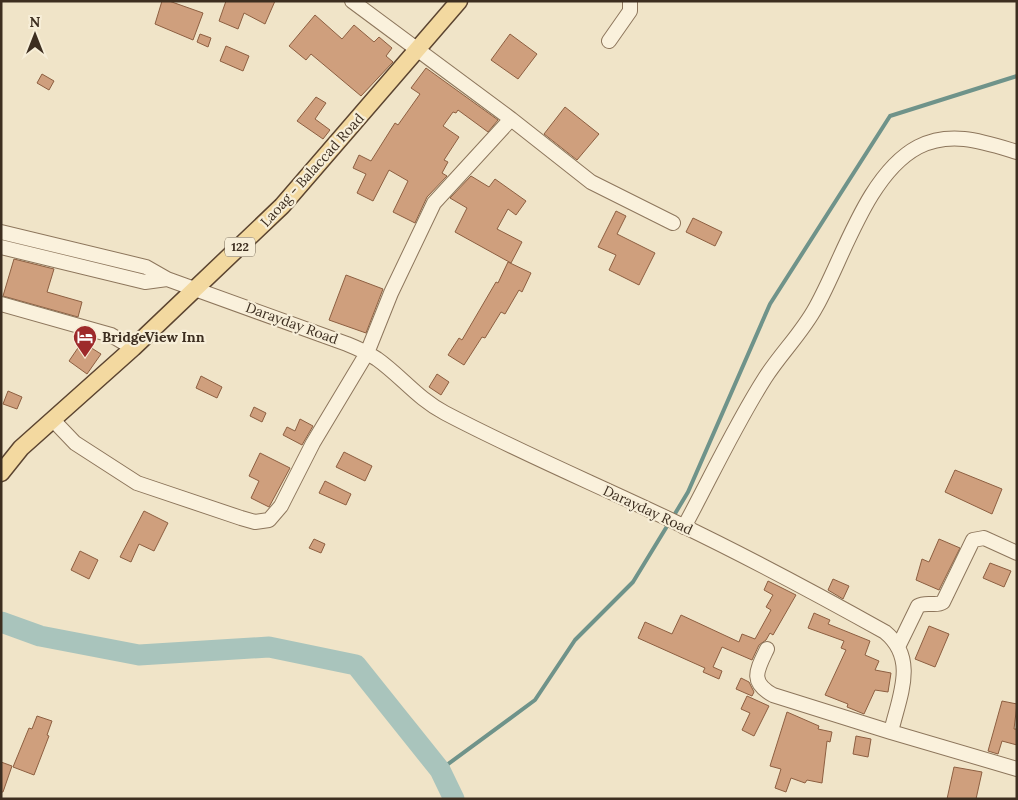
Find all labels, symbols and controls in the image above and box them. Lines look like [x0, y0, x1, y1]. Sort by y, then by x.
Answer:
north arrow [10, 10, 60, 60]
text: N [30, 13, 41, 31]
street label: Laoag - Balaccad Road [256, 110, 368, 230]
road number: 122 [225, 238, 255, 256]
street label: Darayday Road [243, 298, 341, 348]
hotel icon: BridgeView Inn [72, 324, 98, 358]
place label: BridgeView Inn [102, 328, 205, 346]
street label: Darayday Road [600, 481, 696, 539]

